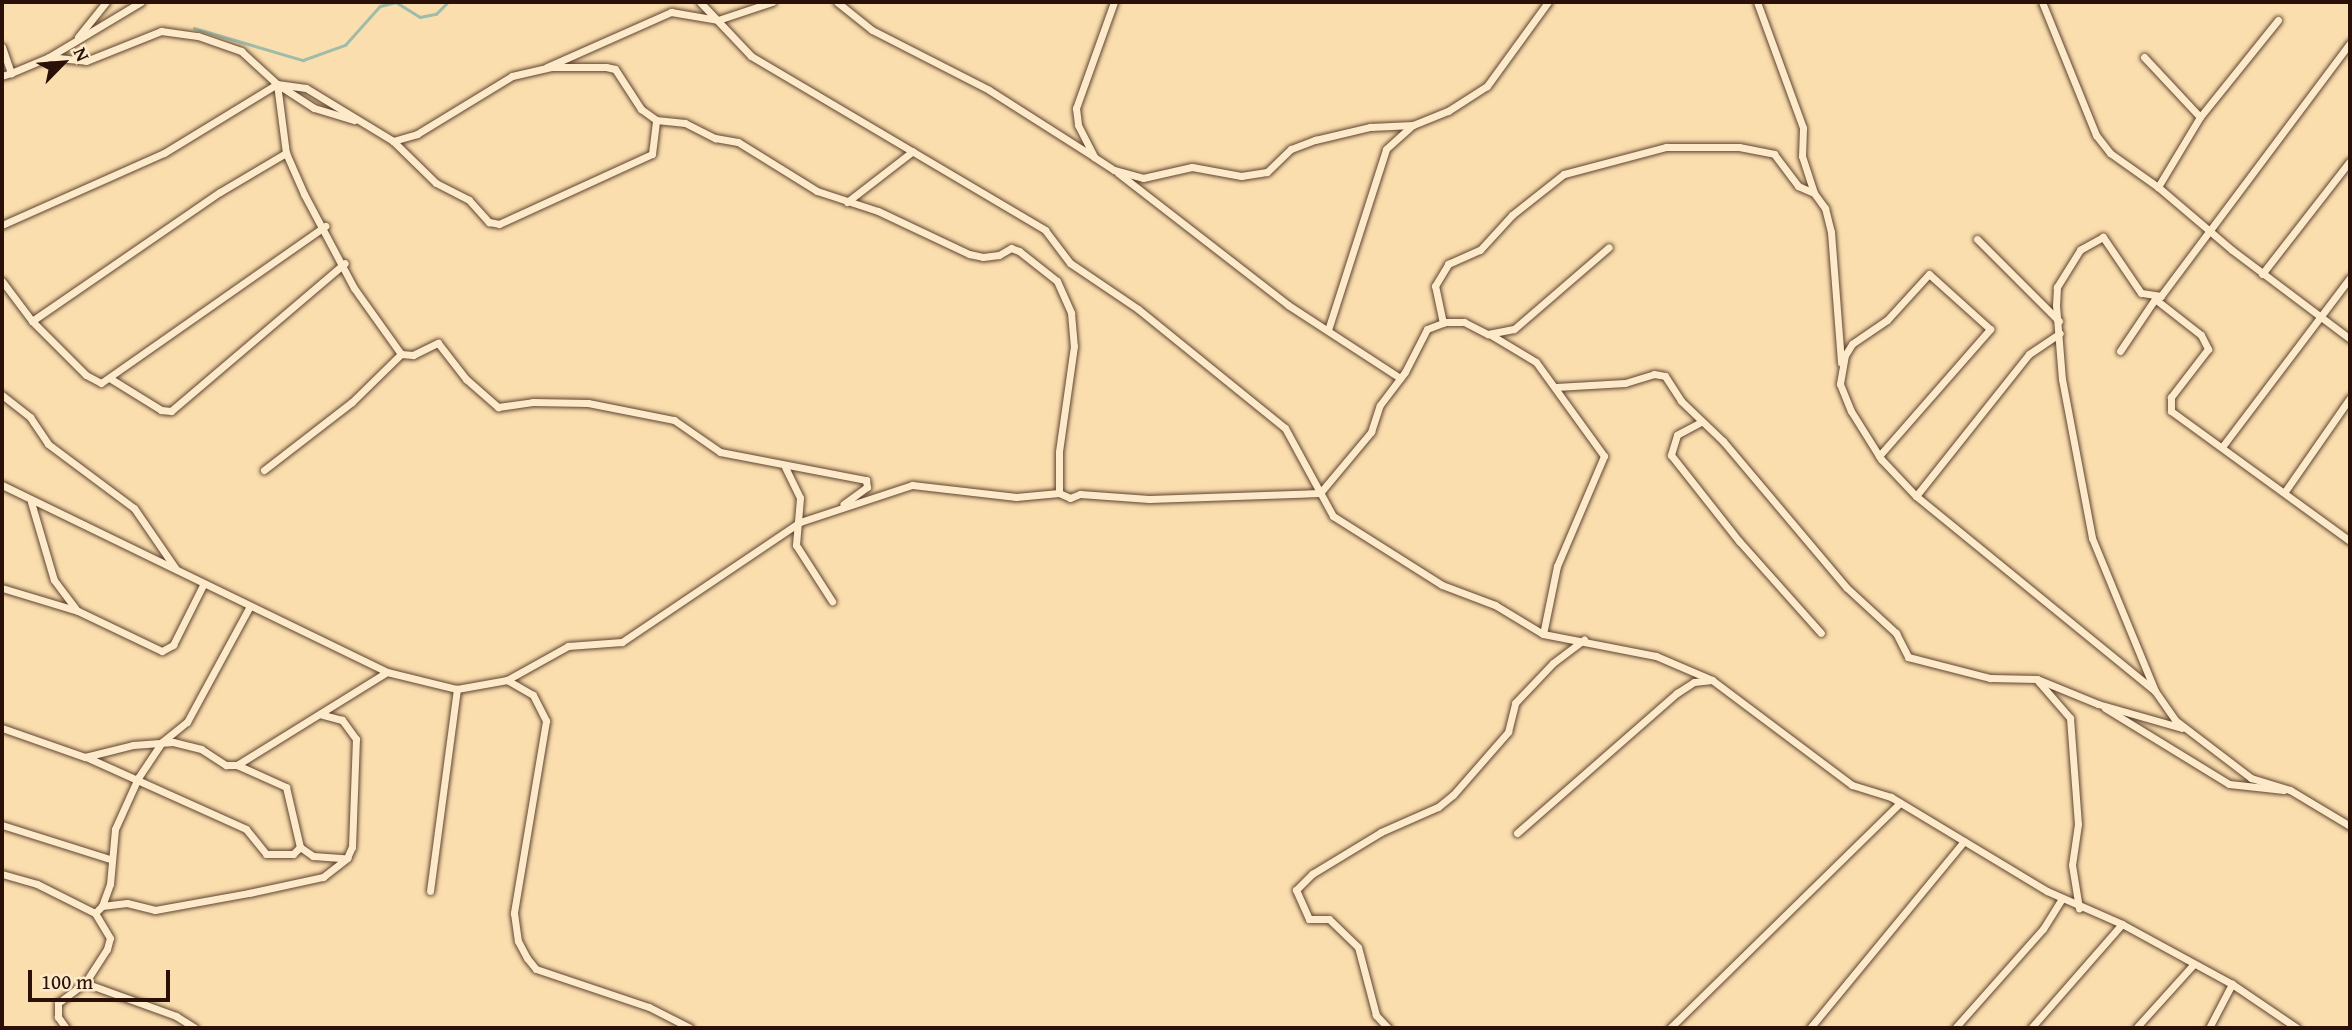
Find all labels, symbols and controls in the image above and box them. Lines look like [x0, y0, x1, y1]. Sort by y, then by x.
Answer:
north arrow [28, 28, 98, 98]
text: N [67, 42, 97, 66]
scale bar [32, 956, 173, 1000]
text: 100 m [41, 966, 93, 997]

